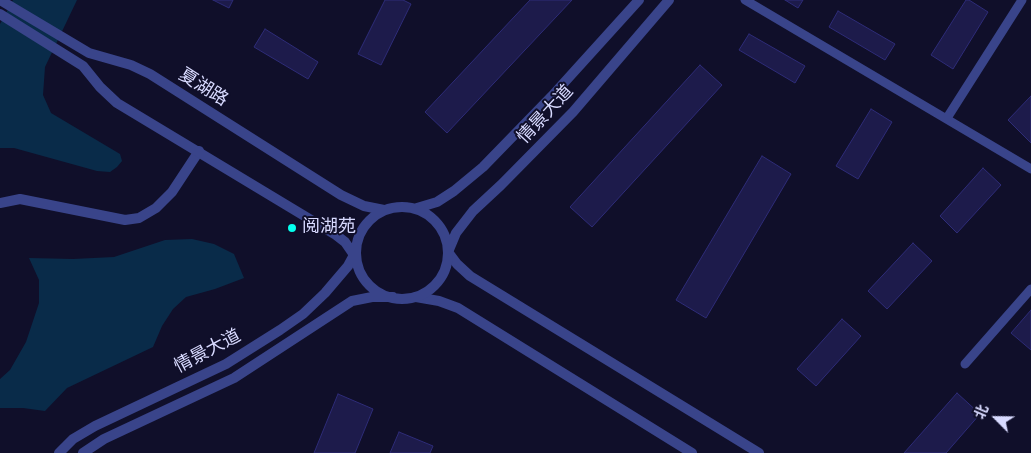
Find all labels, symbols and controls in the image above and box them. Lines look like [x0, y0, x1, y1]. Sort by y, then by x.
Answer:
street label: 夏湖路 [174, 65, 232, 111]
street label: 情景大道 [514, 81, 578, 149]
place label: 阅湖苑 [302, 217, 356, 239]
marker: 阅湖苑 [286, 222, 298, 234]
street label: 情景大道 [171, 326, 245, 378]
north arrow [971, 393, 1021, 443]
text: 北 [970, 402, 993, 422]

